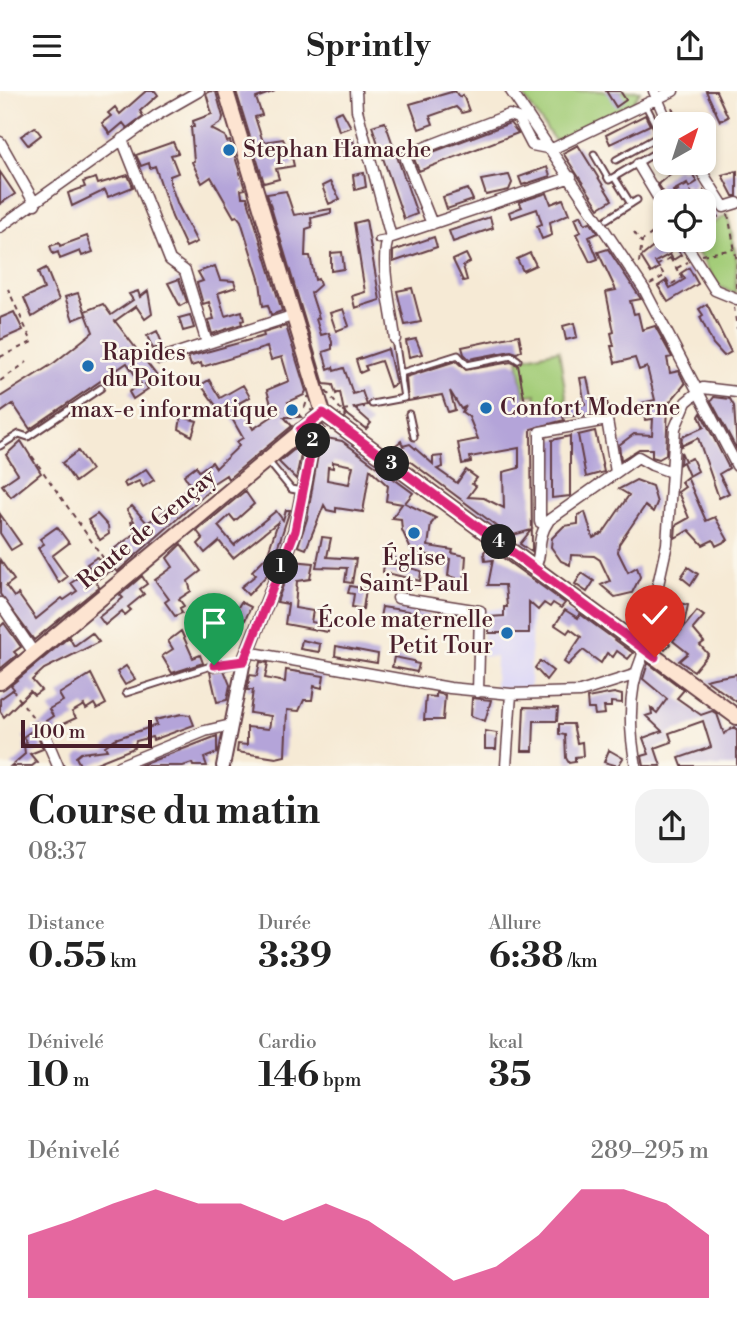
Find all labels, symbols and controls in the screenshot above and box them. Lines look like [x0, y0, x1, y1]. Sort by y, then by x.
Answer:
text: Sprintly [307, 26, 430, 66]
icon: menu [28, 27, 66, 65]
icon: share [671, 27, 709, 65]
north arrow [653, 112, 716, 175]
map controls [653, 112, 716, 252]
place label: Stephan Hamache [243, 136, 431, 164]
marker: Stephan Hamache [221, 142, 237, 158]
button: locate [653, 189, 716, 252]
place label: Rapides du Poitou [102, 339, 201, 393]
marker: Rapides du Poitou [80, 358, 96, 374]
place label: Confort Moderne [500, 394, 680, 422]
place label: max-e informatique [70, 396, 278, 424]
marker: Confort Moderne [478, 400, 494, 416]
marker: max-e informatique [284, 402, 300, 418]
pin: 2 [296, 423, 330, 459]
text: 2 [307, 428, 318, 452]
pin: 3 [374, 447, 410, 481]
text: 3 [386, 451, 397, 475]
street label: Route de Gençay [72, 462, 223, 595]
marker: Église Saint-Paul [406, 525, 422, 541]
pin: 4 [482, 525, 516, 559]
text: 4 [492, 529, 505, 553]
place label: Église Saint-Paul [359, 542, 469, 598]
pin: 1 [264, 549, 298, 585]
text: 1 [276, 554, 285, 578]
pin [625, 585, 685, 657]
pin [184, 593, 244, 665]
icon: check [636, 596, 674, 634]
icon: arrive [195, 604, 233, 642]
place label: École maternelle Petit Tour [317, 604, 493, 660]
marker: École maternelle Petit Tour [499, 625, 515, 641]
scale bar [21, 717, 152, 749]
text: 100 m [32, 720, 85, 744]
text: Course du matin [28, 788, 320, 835]
button: share [635, 789, 709, 863]
text: 08:37 [28, 838, 86, 866]
text: Distance [28, 911, 105, 935]
text: Durée [258, 911, 311, 935]
text: Allure [489, 911, 541, 935]
text: 0.55 [28, 935, 106, 978]
text: 3:39 [258, 935, 332, 978]
text: 6:38 [489, 935, 564, 978]
text: km [106, 949, 137, 973]
text: /km [564, 949, 598, 973]
text: Dénivelé [28, 1030, 104, 1054]
text: Cardio [258, 1030, 317, 1054]
text: kcal [489, 1030, 523, 1054]
text: 10 [28, 1054, 69, 1097]
text: 146 [258, 1054, 319, 1097]
text: 35 [489, 1054, 531, 1097]
text: m [69, 1068, 90, 1092]
text: bpm [319, 1068, 361, 1092]
text: Dénivelé [28, 1137, 120, 1165]
text: 289–295 m [591, 1137, 709, 1165]

